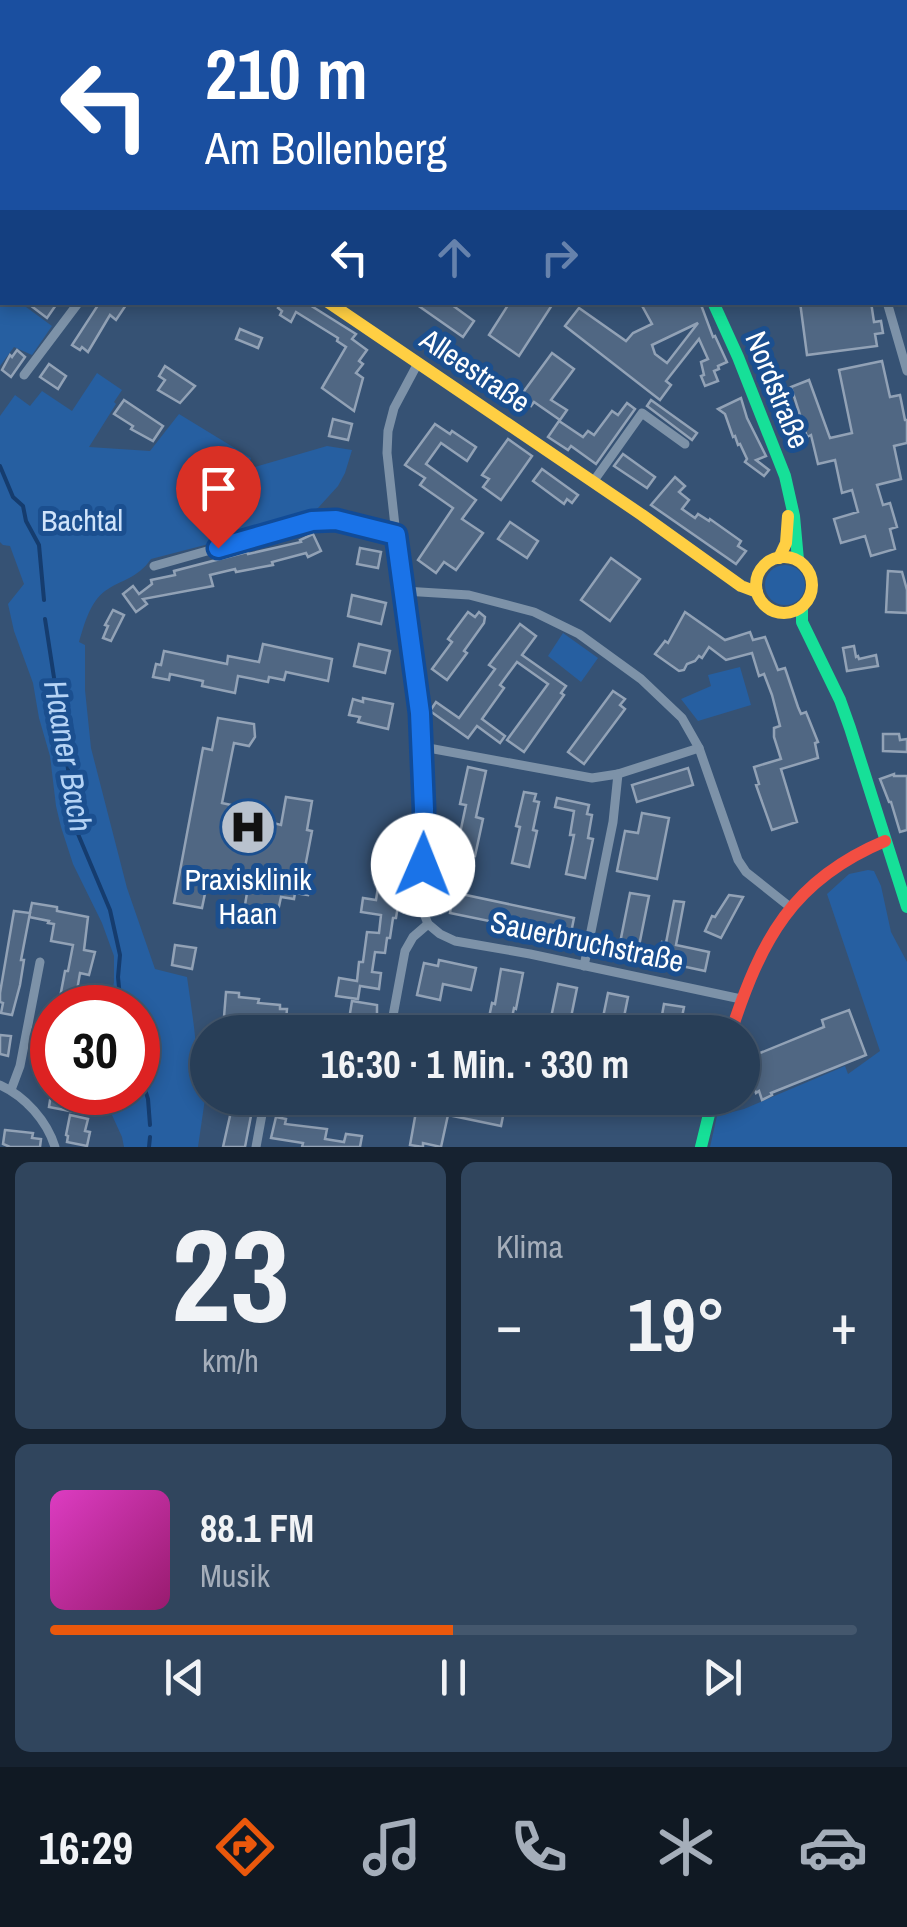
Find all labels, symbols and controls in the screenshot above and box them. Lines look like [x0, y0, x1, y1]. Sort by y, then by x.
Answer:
text: 210 m [205, 27, 368, 121]
icon: left [40, 40, 170, 170]
text: Am Bollenberg [205, 117, 447, 178]
icon: left [322, 230, 377, 285]
icon: ahead [427, 230, 482, 285]
icon: right [532, 230, 587, 285]
street label: Alleestraße [412, 318, 538, 422]
street label: Nordstraße [736, 325, 820, 454]
pin [176, 446, 261, 549]
icon: arrive [191, 461, 246, 516]
park label: Bachtal [41, 500, 123, 540]
water label: Haaner Bach [34, 677, 103, 835]
hospital icon: Praxisklinik Haan [218, 797, 278, 857]
position arrow [371, 813, 475, 917]
place label: Praxisklinik Haan [184, 859, 312, 933]
street label: Sauerbruchstraße [487, 901, 688, 981]
speed limit sign: 30 [30, 985, 160, 1115]
text: 16:30 · 1 Min. · 330 m [321, 1039, 629, 1090]
text: 23 [171, 1186, 290, 1362]
text: Klima [496, 1225, 563, 1268]
text: 19° [627, 1273, 726, 1374]
text: − [496, 1287, 522, 1361]
text: + [831, 1287, 857, 1361]
text: km/h [202, 1339, 259, 1382]
text: 88.1 FM [200, 1503, 314, 1554]
text: Musik [200, 1554, 270, 1597]
icon: previous [157, 1650, 212, 1705]
icon: pause [426, 1650, 481, 1705]
icon: next [695, 1650, 750, 1705]
icon: directions [210, 1812, 280, 1882]
icon: music [357, 1812, 427, 1882]
icon: phone [504, 1812, 574, 1882]
icon: climate [651, 1812, 721, 1882]
icon: car [798, 1812, 868, 1882]
text: 16:29 [39, 1817, 133, 1878]

